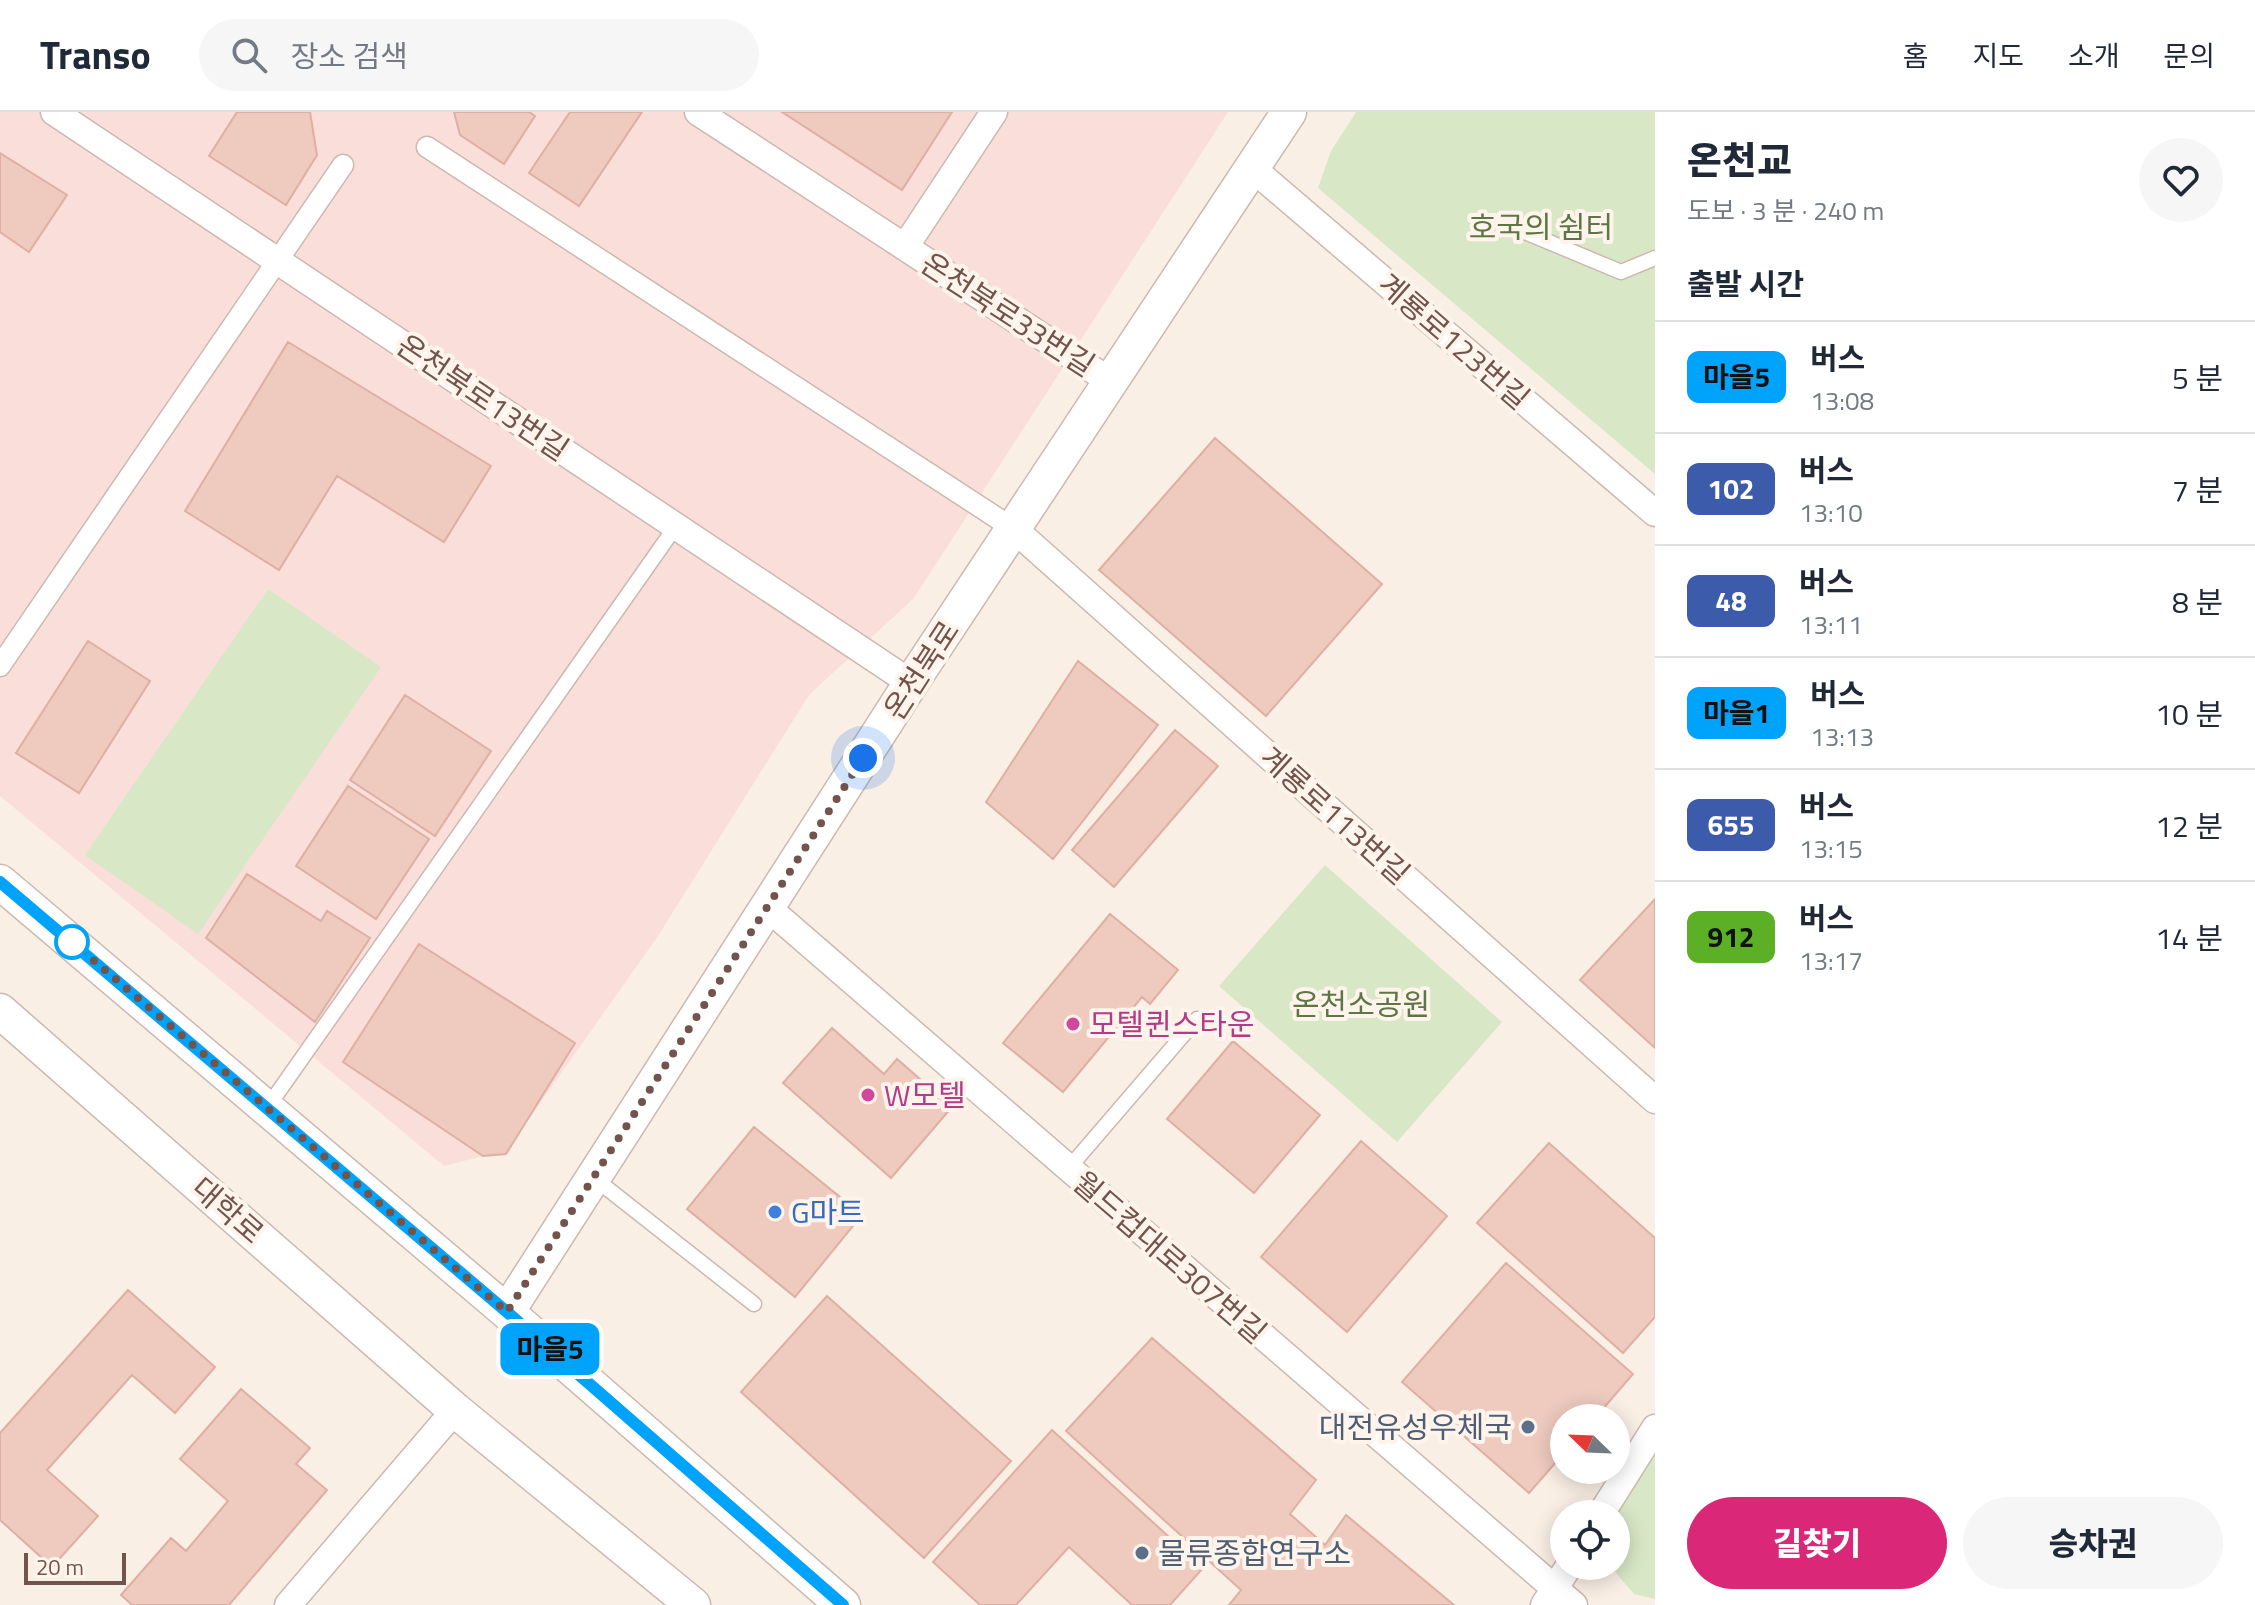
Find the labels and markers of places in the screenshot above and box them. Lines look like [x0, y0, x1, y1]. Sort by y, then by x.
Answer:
unlabelled marker [55, 925, 89, 959]
place label: 모텔퀸스타운 [1089, 1001, 1255, 1047]
marker: 모텔퀸스타운 [1064, 1015, 1082, 1033]
place label: W모텔 [884, 1072, 966, 1118]
marker: W모텔 [859, 1086, 877, 1104]
place label: G마트 [791, 1189, 865, 1235]
marker: G마트 [766, 1203, 784, 1221]
place label: 대전유성우체국 [1319, 1404, 1512, 1450]
marker: 대전유성우체국 [1519, 1418, 1537, 1436]
place label: 물류종합연구소 [1158, 1530, 1351, 1576]
marker: 물류종합연구소 [1133, 1544, 1151, 1562]

